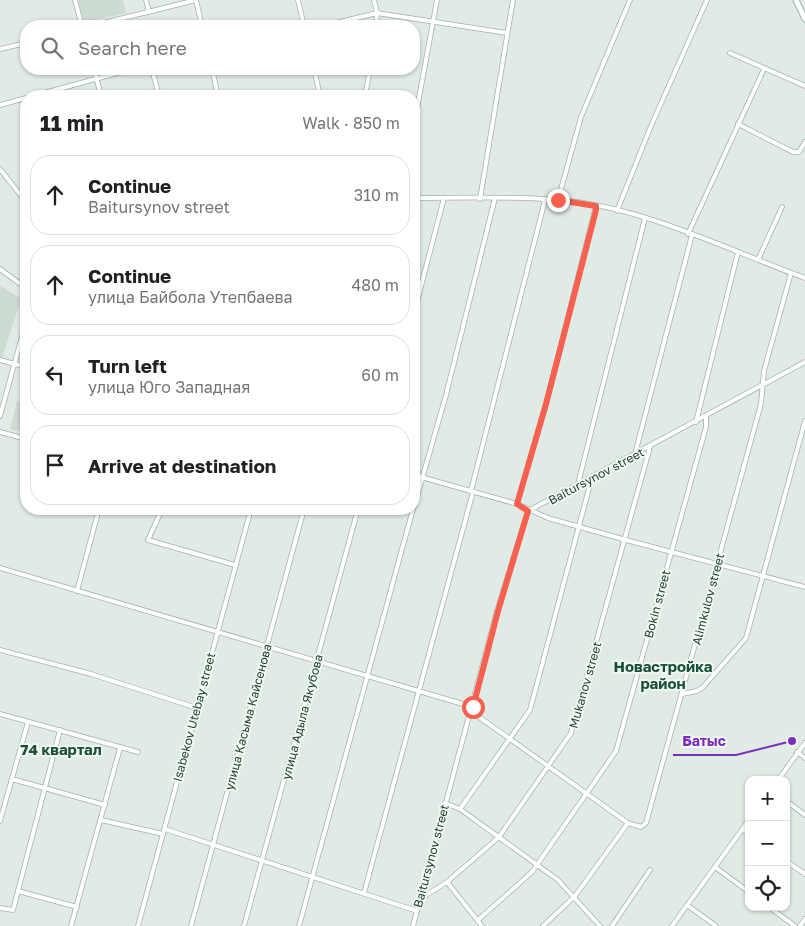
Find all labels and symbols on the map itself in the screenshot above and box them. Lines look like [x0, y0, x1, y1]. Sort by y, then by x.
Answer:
route end [547, 189, 570, 212]
street label: Baitursynov street [546, 444, 647, 508]
street label: Alimkulov street [689, 551, 728, 647]
street label: Bokin street [641, 568, 673, 640]
street label: Mukanov street [565, 640, 605, 730]
street label: улица Касыма Кайсенова [221, 642, 275, 792]
street label: Isabekov Utebay street [170, 651, 219, 783]
street label: улица Адыла Якубова [278, 653, 326, 781]
district label: Новастройка район [614, 657, 713, 692]
route start [462, 696, 485, 719]
callout: Батыс [673, 726, 736, 755]
text: Батыс [682, 732, 726, 749]
district label: 74 квартал [20, 740, 102, 758]
street label: Baitursynov street [410, 803, 452, 909]

